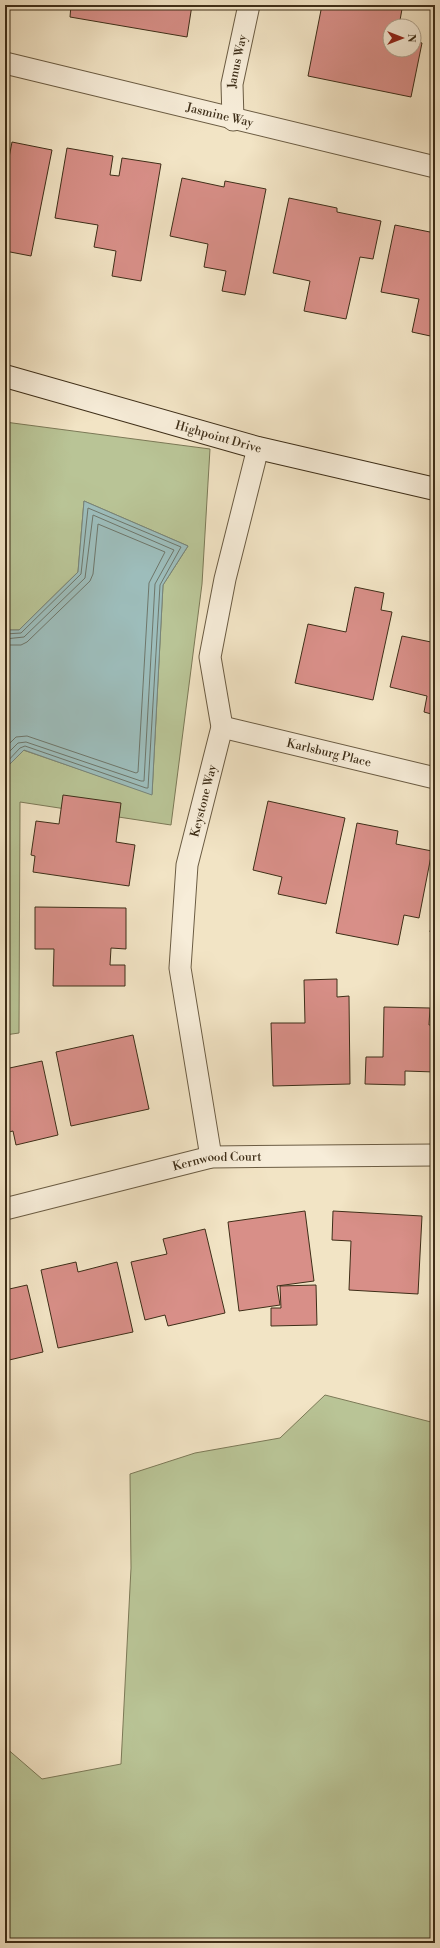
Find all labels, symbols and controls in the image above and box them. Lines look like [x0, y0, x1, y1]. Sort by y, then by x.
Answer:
north arrow [382, 18, 422, 58]
street label: Janus Way [225, 33, 250, 90]
text: N [404, 34, 418, 43]
street label: Jasmine Way [184, 100, 255, 131]
street label: Highpoint Drive [173, 418, 263, 457]
street label: Karlsburg Place [285, 736, 373, 770]
street label: Keystone Way [187, 763, 220, 839]
street label: Kernwood Court [171, 1149, 262, 1174]

